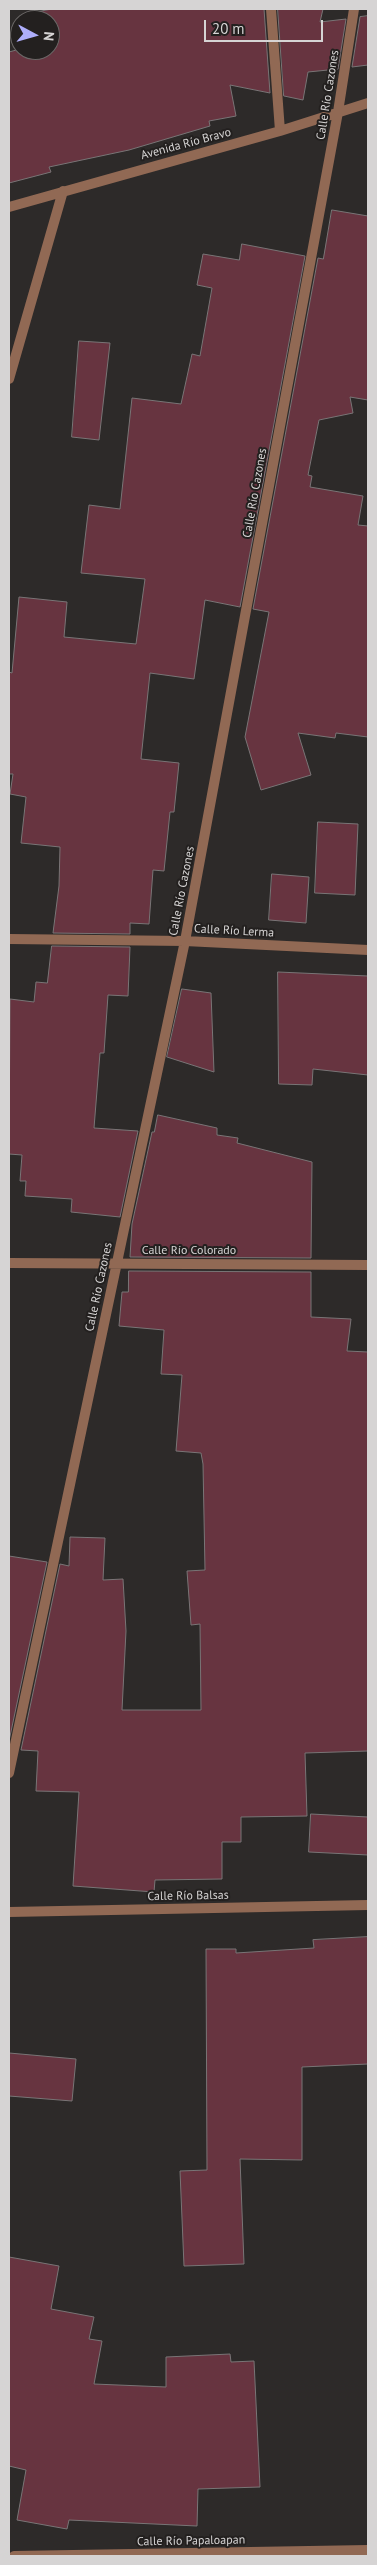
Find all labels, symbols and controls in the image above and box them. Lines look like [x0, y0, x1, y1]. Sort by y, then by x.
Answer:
north arrow [10, 10, 60, 60]
scale bar [207, 10, 326, 42]
text: 20 m [212, 19, 245, 38]
text: N [39, 31, 58, 42]
street label: Calle Río Cazones [314, 49, 342, 141]
street label: Avenida Río Bravo [139, 125, 233, 163]
street label: Calle Río Cazones [240, 447, 270, 539]
street label: Calle Río Cazones [166, 845, 198, 937]
street label: Calle Río Lerma [194, 922, 274, 940]
street label: Calle Río Cazones [83, 1241, 115, 1333]
street label: Calle Río Colorado [142, 1244, 236, 1258]
street label: Calle Río Balsas [147, 1888, 229, 1904]
street label: Calle Río Papaloapan [137, 2533, 245, 2549]

